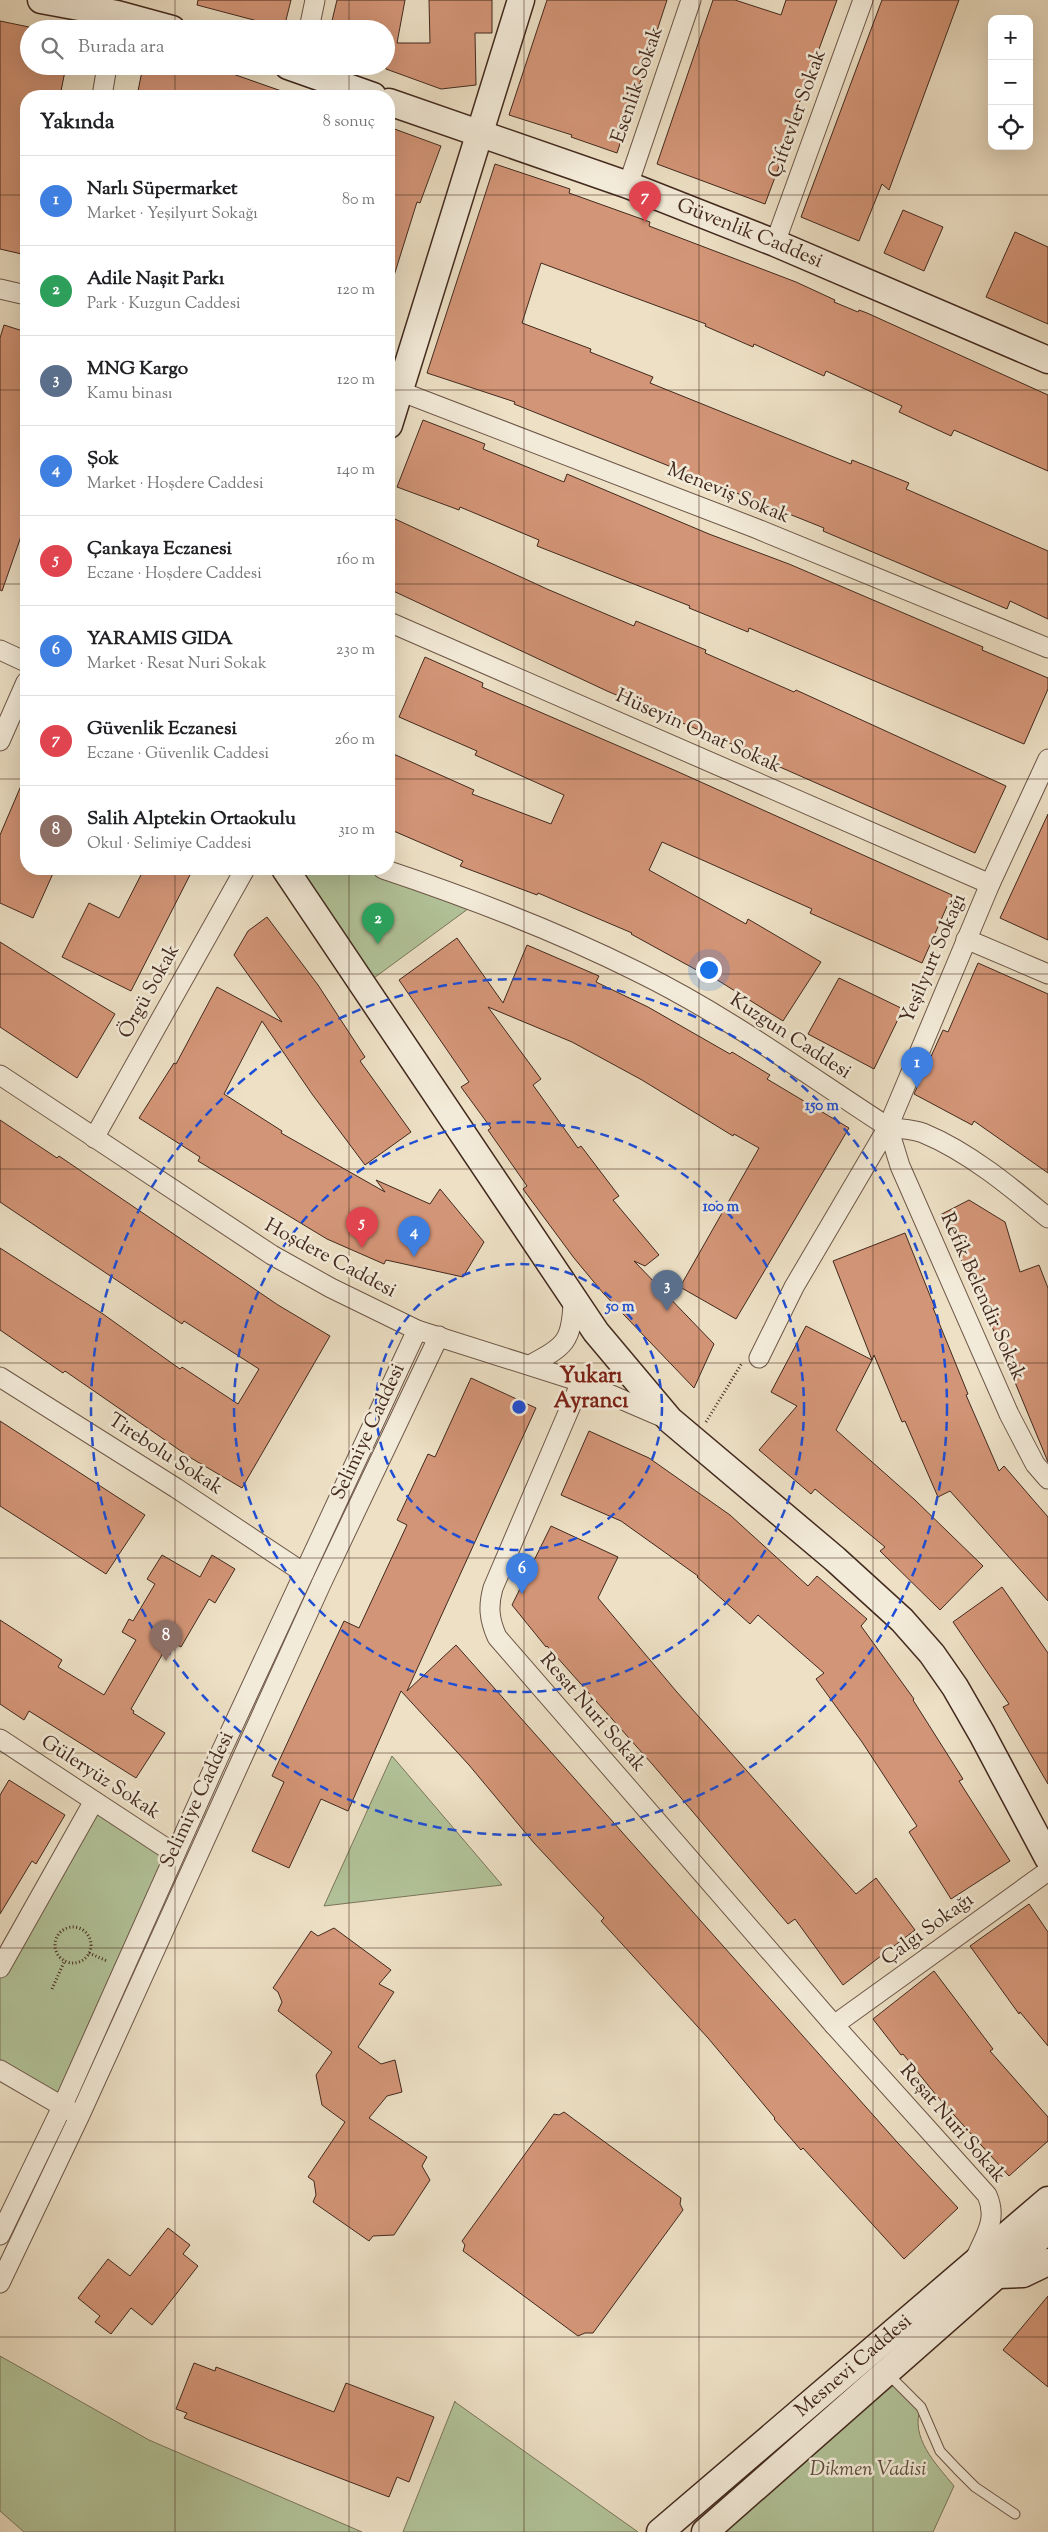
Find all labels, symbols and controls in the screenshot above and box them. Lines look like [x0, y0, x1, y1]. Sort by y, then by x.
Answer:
map controls [988, 15, 1033, 150]
button: + [988, 15, 1033, 60]
search box [20, 20, 395, 75]
street label: Esenlik Sokak [605, 23, 671, 147]
icon: search [38, 34, 66, 62]
text: Burada ara [78, 34, 164, 61]
street label: Çiftevler Sokak [761, 46, 835, 182]
button: − [988, 60, 1033, 105]
button: locate [988, 105, 1033, 150]
text: Yakında [40, 108, 114, 138]
text: 8 sonuç [323, 111, 375, 134]
text: Narlı Süpermarket [87, 176, 238, 203]
pin: 7 [629, 181, 661, 222]
text: 1 [53, 189, 59, 212]
text: 80 m [342, 189, 375, 212]
street label: Güvenlik Caddesi [672, 191, 828, 276]
text: Market · Yeşilyurt Sokağı [87, 203, 258, 226]
text: Adile Naşit Parkı [87, 266, 225, 293]
text: 2 [52, 279, 60, 302]
text: 120 m [337, 279, 375, 302]
text: Park · Kuzgun Caddesi [87, 293, 241, 316]
text: MNG Kargo [87, 356, 188, 383]
text: 3 [53, 369, 59, 392]
text: 120 m [337, 369, 375, 392]
text: Kamu binası [87, 383, 173, 406]
text: Şok [87, 446, 119, 473]
street label: Meneviş Sokak [662, 456, 794, 532]
text: 4 [52, 459, 60, 482]
text: 140 m [337, 459, 375, 482]
text: Market · Hoşdere Caddesi [87, 473, 264, 496]
text: Çankaya Eczanesi [87, 536, 232, 563]
text: 5 [53, 549, 59, 572]
text: 160 m [337, 549, 375, 572]
text: Eczane · Hoşdere Caddesi [87, 563, 262, 586]
text: YARAMIS GIDA [87, 626, 233, 653]
text: 6 [52, 639, 60, 662]
text: 230 m [336, 639, 375, 662]
text: Market · Resat Nuri Sokak [87, 653, 267, 676]
street label: Hüseyin Onat Sokak [610, 682, 786, 782]
text: Güvenlik Eczanesi [87, 716, 237, 743]
text: 7 [52, 729, 60, 752]
text: 260 m [334, 729, 375, 752]
text: Eczane · Güvenlik Caddesi [87, 743, 269, 766]
text: Salih Alptekin Ortaokulu [87, 806, 296, 833]
text: 8 [52, 819, 60, 842]
text: 310 m [338, 819, 375, 842]
text: Okul · Selimiye Caddesi [87, 833, 252, 856]
street label: Yeşilyurt Sokağı [894, 889, 975, 1028]
pin: 2 [362, 903, 394, 944]
street label: Örgü Sokak [111, 939, 188, 1044]
your location [696, 957, 722, 983]
street label: Kuzgun Caddesi [723, 987, 857, 1087]
pin: 1 [901, 1047, 933, 1088]
text: 150 m [805, 1096, 839, 1117]
text: 100 m [703, 1197, 740, 1218]
pin: 5 [346, 1207, 378, 1248]
street label: Refik Belendir Sokak [932, 1208, 1032, 1386]
street label: Hoşdere Caddesi [259, 1212, 402, 1306]
pin: 4 [398, 1216, 430, 1257]
pin: 3 [651, 1270, 683, 1311]
text: 50 m [605, 1297, 635, 1318]
street label: Selimiye Caddesi [325, 1359, 413, 1505]
district label: Yukarı Ayrancı [554, 1361, 629, 1418]
centre of rings [510, 1398, 528, 1416]
street label: Tirebolu Sokak [102, 1407, 228, 1503]
pin: 6 [506, 1553, 538, 1594]
pin: 8 [150, 1620, 182, 1661]
street label: Resat Nuri Sokak [532, 1647, 652, 1779]
street label: Selimiye Caddesi [154, 1727, 242, 1873]
street label: Güleryüz Sokak [35, 1728, 165, 1828]
street label: Çalgı Sokağı [876, 1886, 981, 1974]
street label: Reşat Nuri Sokak [892, 2058, 1012, 2190]
street label: Mesnevi Caddesi [789, 2307, 919, 2425]
park label: Dikmen Vadisi [810, 2456, 926, 2485]

